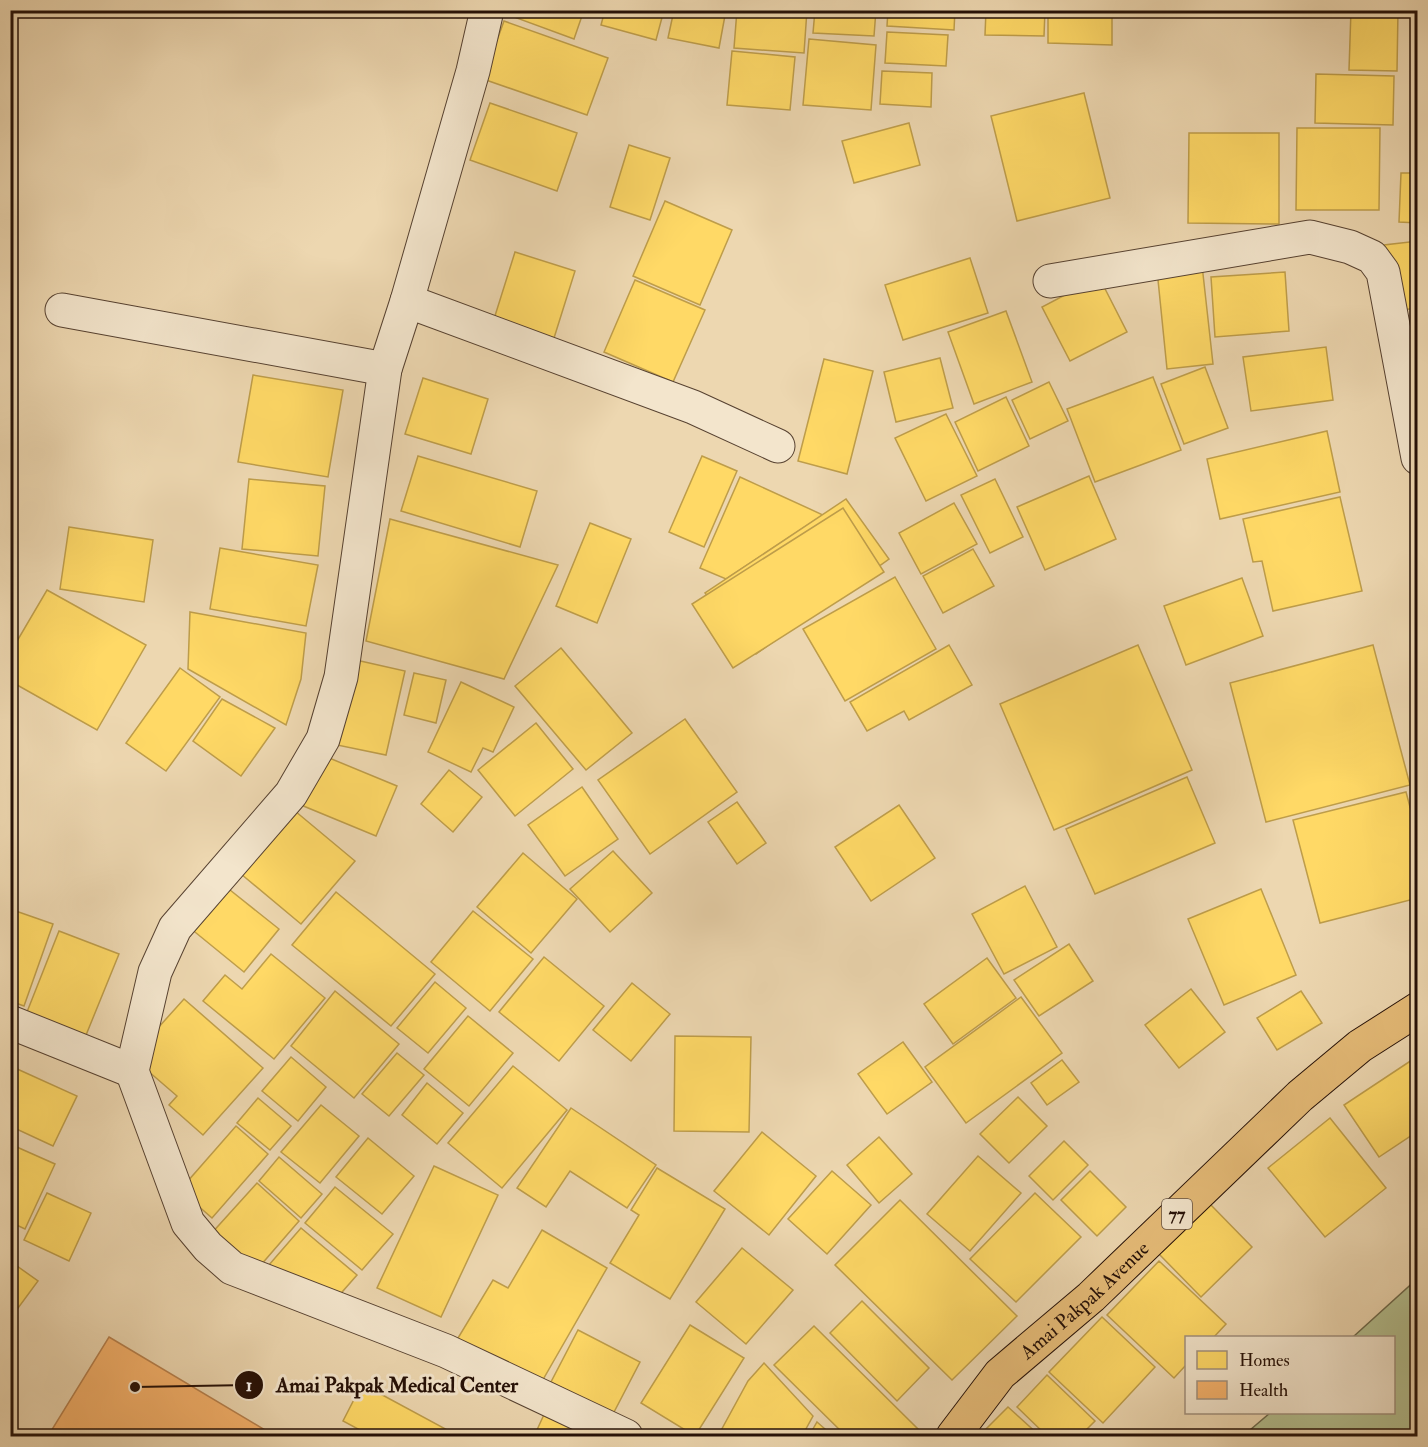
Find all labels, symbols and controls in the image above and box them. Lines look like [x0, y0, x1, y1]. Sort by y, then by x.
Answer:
road number: 77 [1162, 1199, 1192, 1229]
street label: Amai Pakpak Avenue [1014, 1236, 1154, 1365]
legend [1185, 1336, 1395, 1414]
text: Homes [1239, 1349, 1290, 1372]
callout: Amai Pakpak Medical Center [234, 1366, 530, 1405]
text: Amai Pakpak Medical Center [275, 1372, 519, 1399]
text: 1 [246, 1374, 252, 1397]
text: Health [1239, 1379, 1289, 1402]

